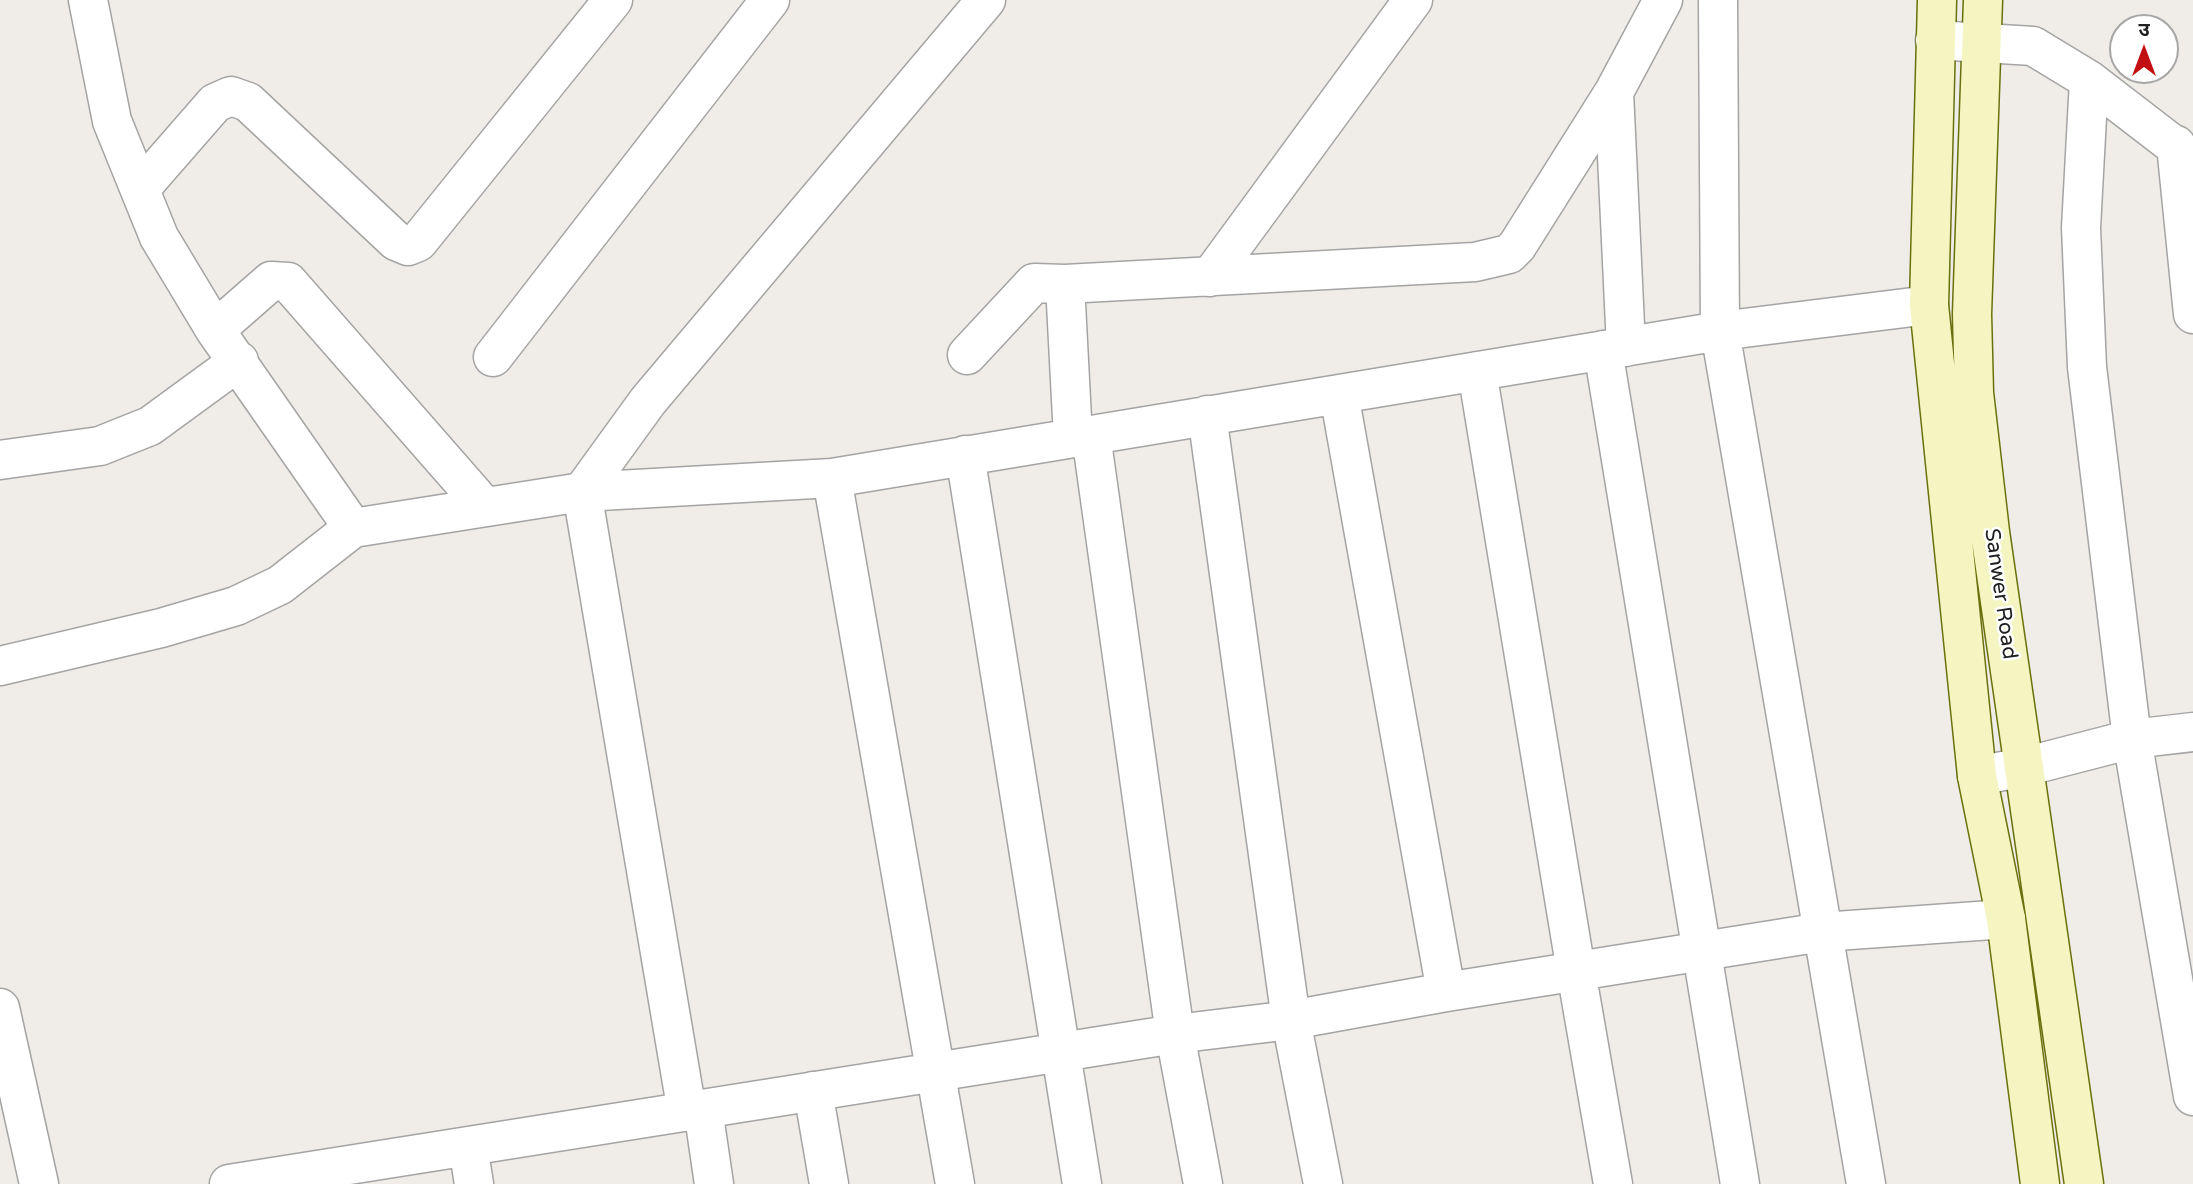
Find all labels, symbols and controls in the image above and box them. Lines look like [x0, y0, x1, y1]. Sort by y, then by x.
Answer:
north arrow [2109, 14, 2179, 84]
text: उ [2138, 19, 2150, 41]
street label: Sanwer Road [1978, 527, 2022, 661]

